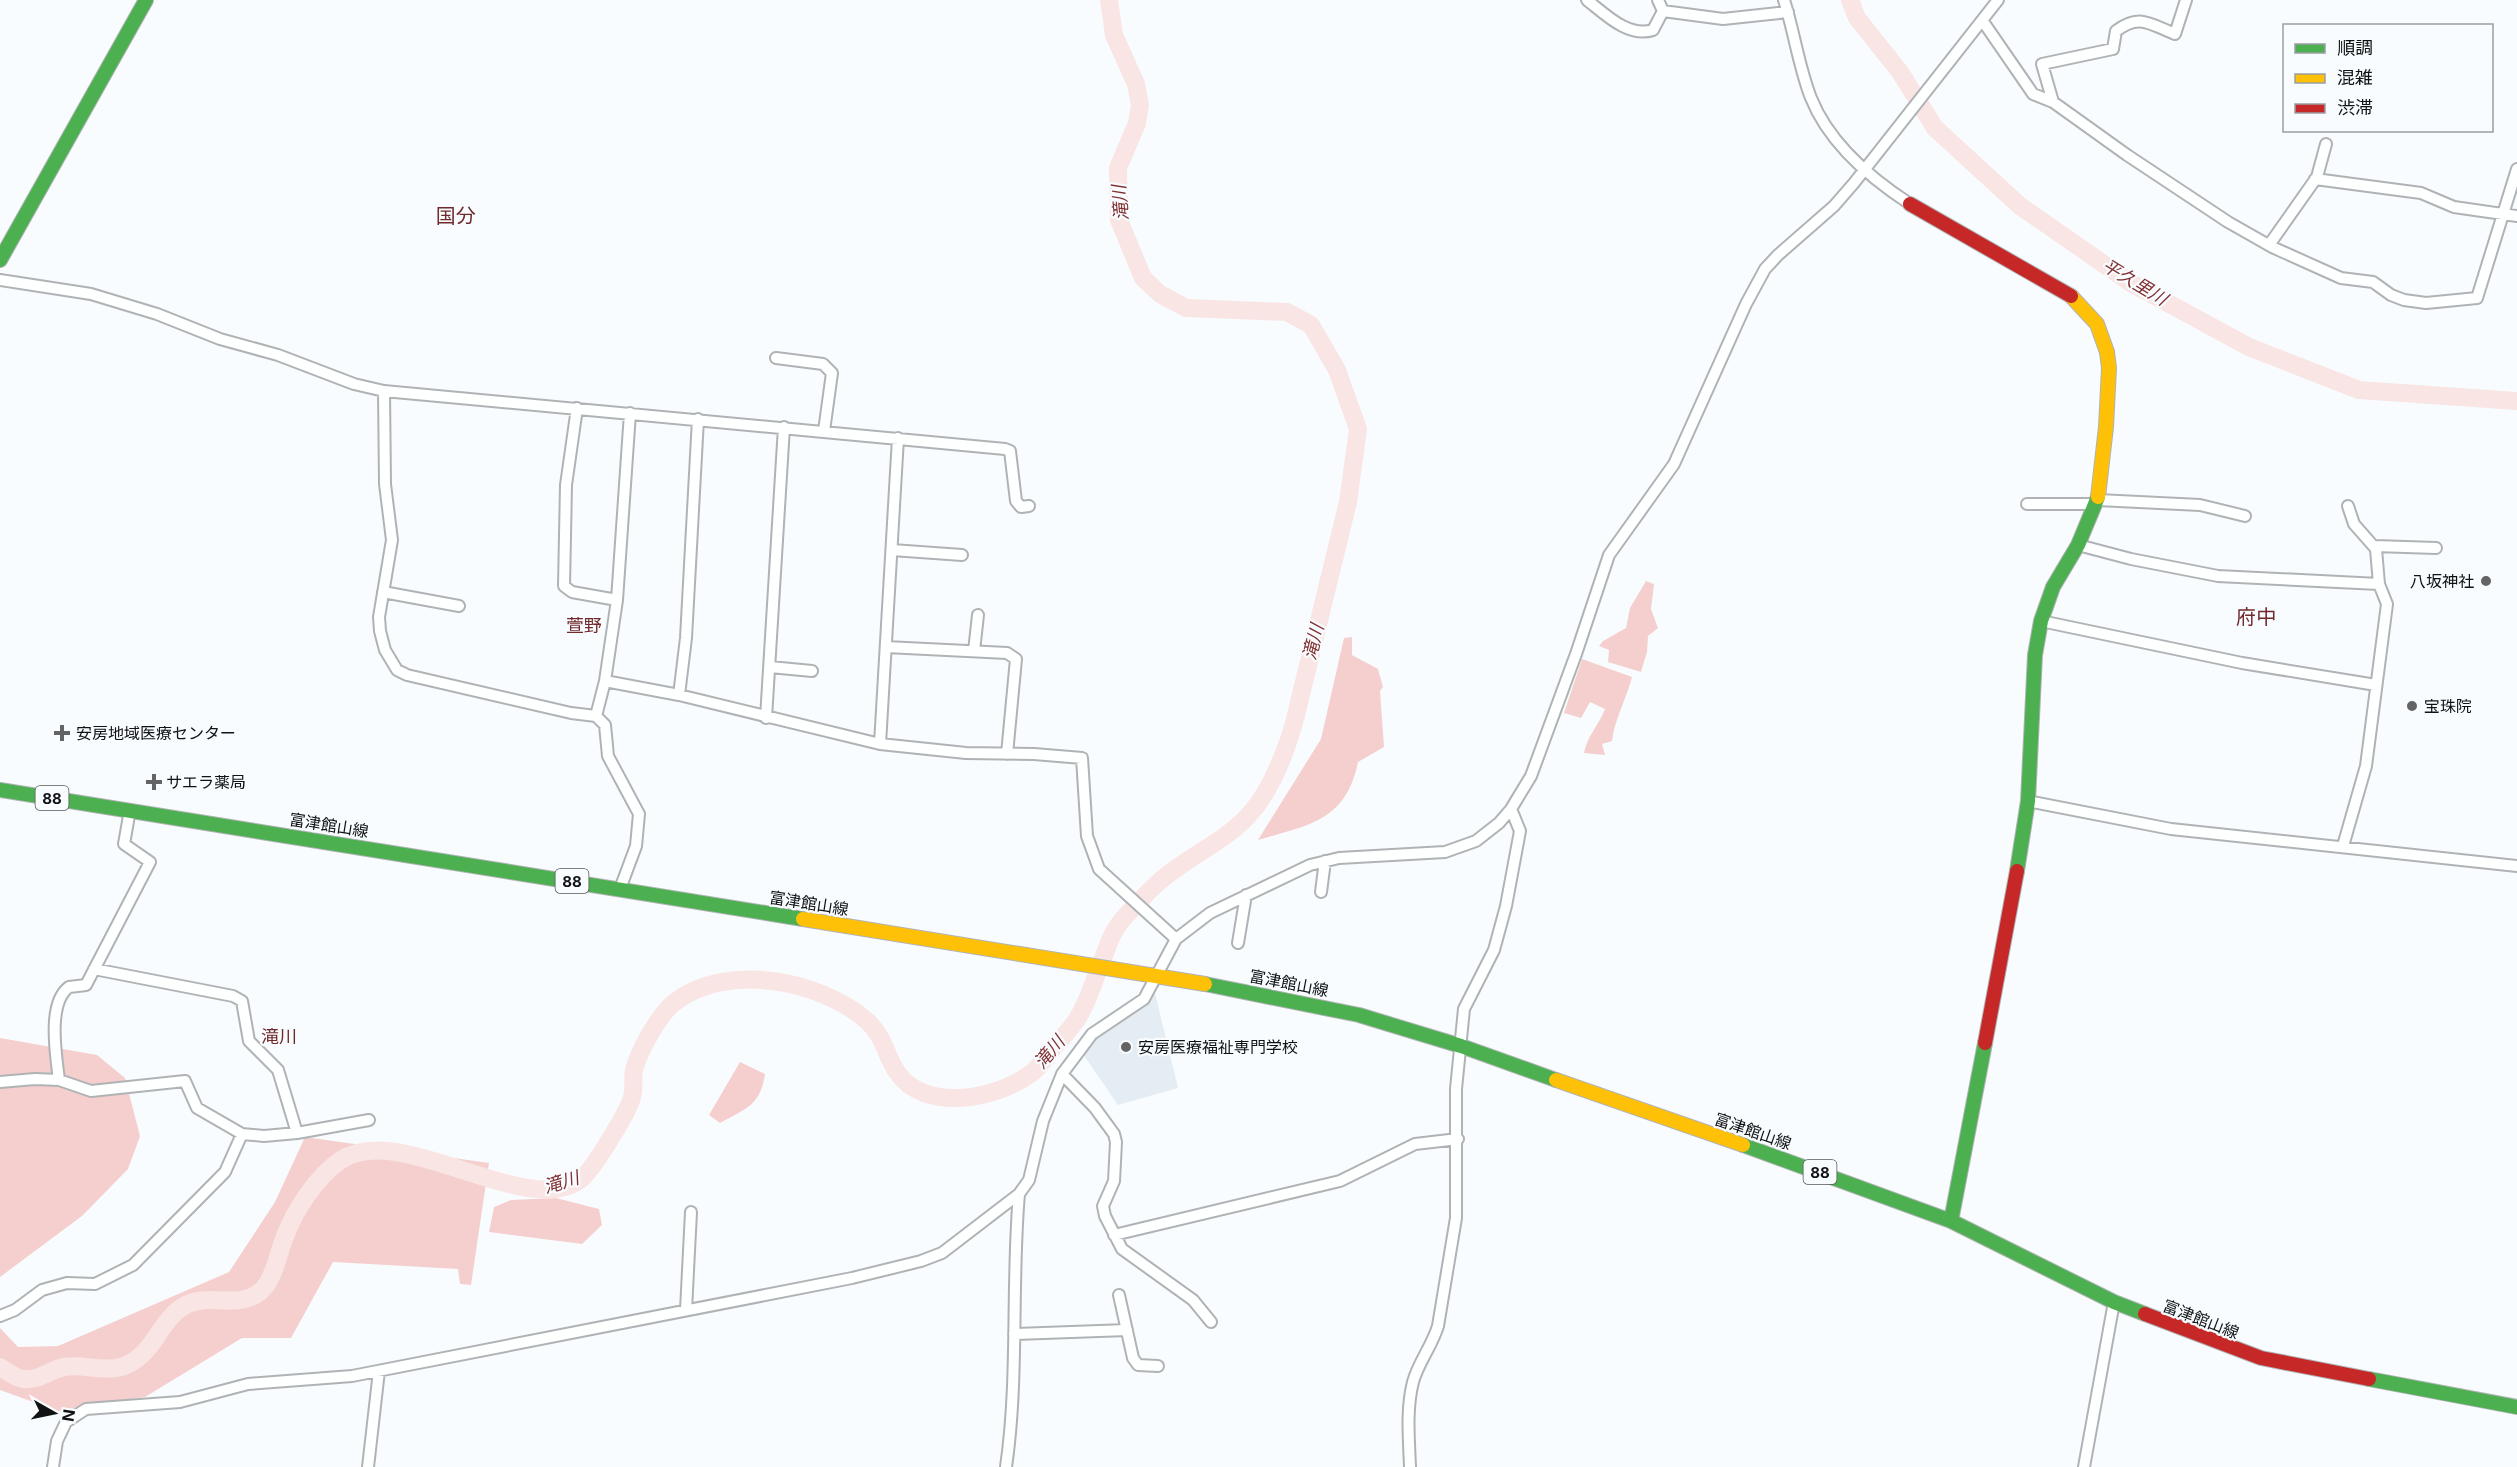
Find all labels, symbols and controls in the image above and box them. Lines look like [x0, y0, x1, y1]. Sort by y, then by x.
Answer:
legend [2283, 24, 2493, 132]
text: 順調 [2337, 37, 2373, 58]
text: 混雑 [2337, 67, 2373, 88]
text: 渋滞 [2337, 97, 2373, 118]
water label: 滝川 [1108, 182, 1132, 222]
district label: 国分 [436, 204, 476, 228]
water label: 平久里川 [2099, 254, 2173, 311]
place label: 八坂神社 [2410, 571, 2474, 591]
marker: 八坂神社 [2479, 574, 2493, 588]
district label: 府中 [2236, 605, 2276, 629]
district label: 萱野 [566, 615, 602, 636]
water label: 滝川 [1298, 620, 1328, 662]
place label: 宝珠院 [2424, 696, 2472, 716]
marker: 宝珠院 [2405, 699, 2419, 713]
place label: 安房地域医療センター [76, 723, 236, 743]
marker: 安房地域医療センター [53, 724, 71, 742]
place label: サエラ薬局 [166, 772, 246, 792]
marker: サエラ薬局 [147, 775, 161, 789]
road number: 88 [36, 786, 68, 810]
street label: 富津館山線 [288, 809, 370, 841]
road number: 88 [556, 869, 588, 893]
street label: 富津館山線 [768, 887, 850, 919]
street label: 富津館山線 [1248, 966, 1330, 1000]
district label: 滝川 [261, 1026, 297, 1047]
water label: 滝川 [1029, 1030, 1070, 1073]
place label: 安房医療福祉専門学校 [1138, 1037, 1298, 1057]
marker: 安房医療福祉専門学校 [1119, 1040, 1133, 1054]
street label: 富津館山線 [1712, 1109, 1794, 1153]
road number: 88 [1804, 1160, 1836, 1184]
water label: 滝川 [541, 1166, 583, 1197]
street label: 富津館山線 [2160, 1295, 2242, 1343]
north arrow [24, 1383, 84, 1443]
text: N [58, 1408, 80, 1423]

